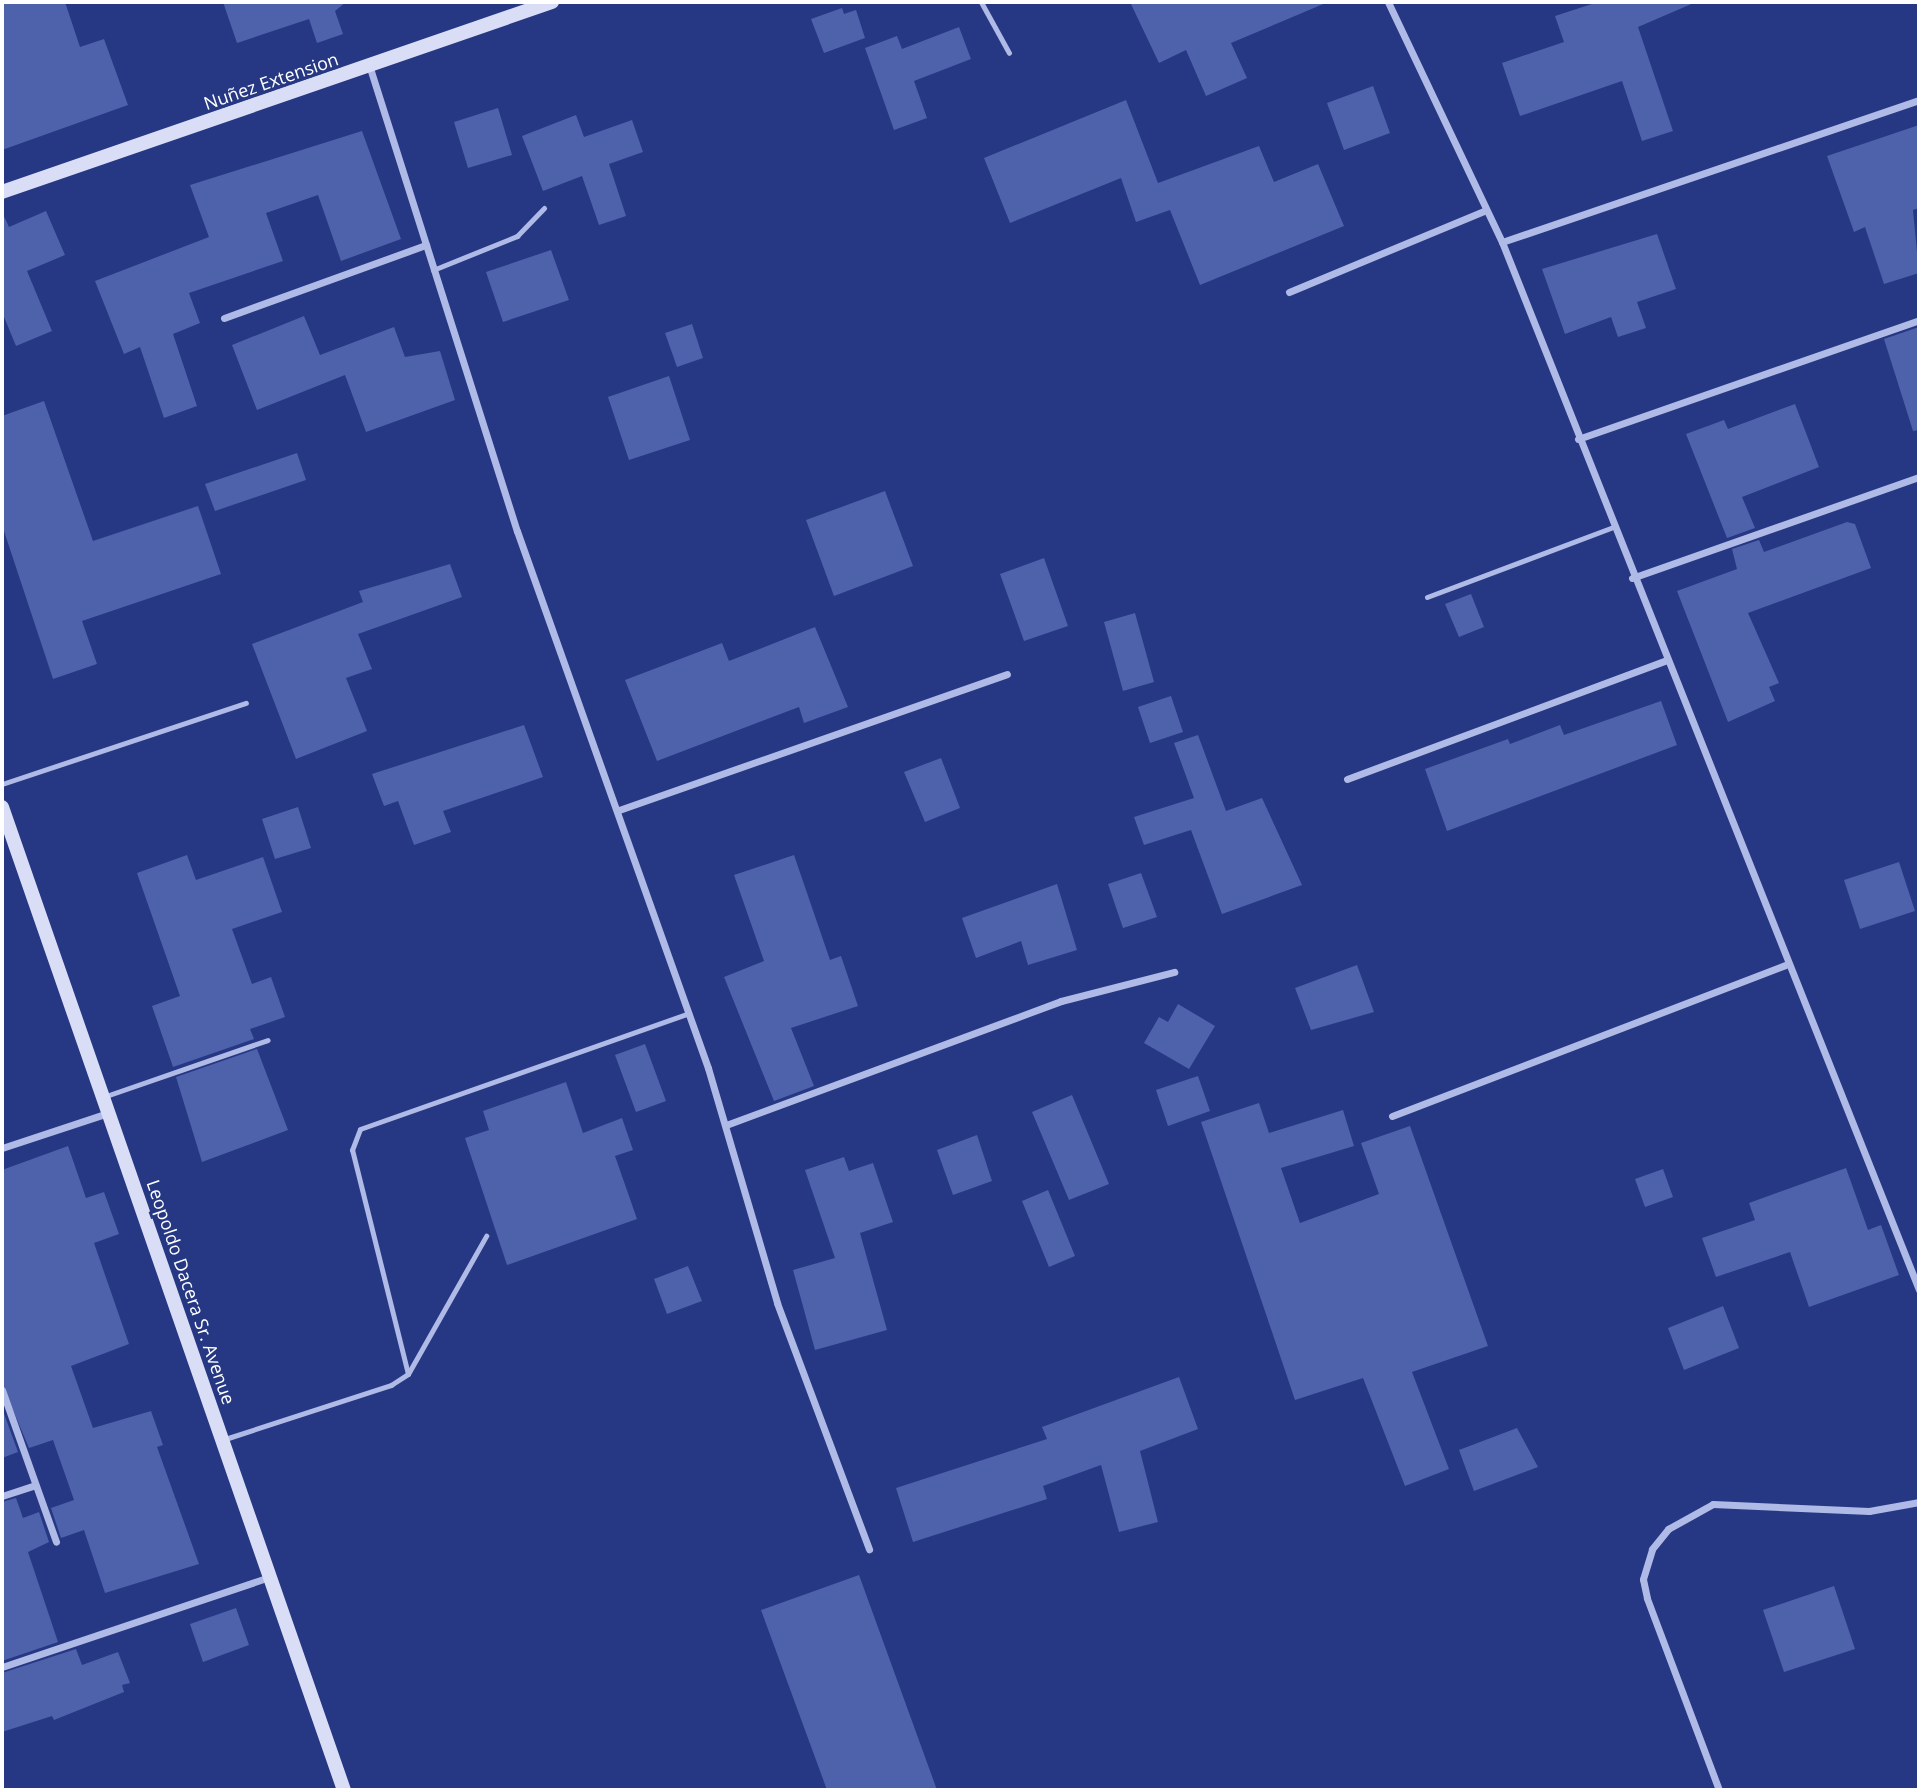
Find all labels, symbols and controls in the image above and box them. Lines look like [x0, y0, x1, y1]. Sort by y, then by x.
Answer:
street label: Nuñez Extension [201, 48, 341, 114]
street label: Leopoldo Dacera Sr. Avenue [142, 1177, 240, 1407]

